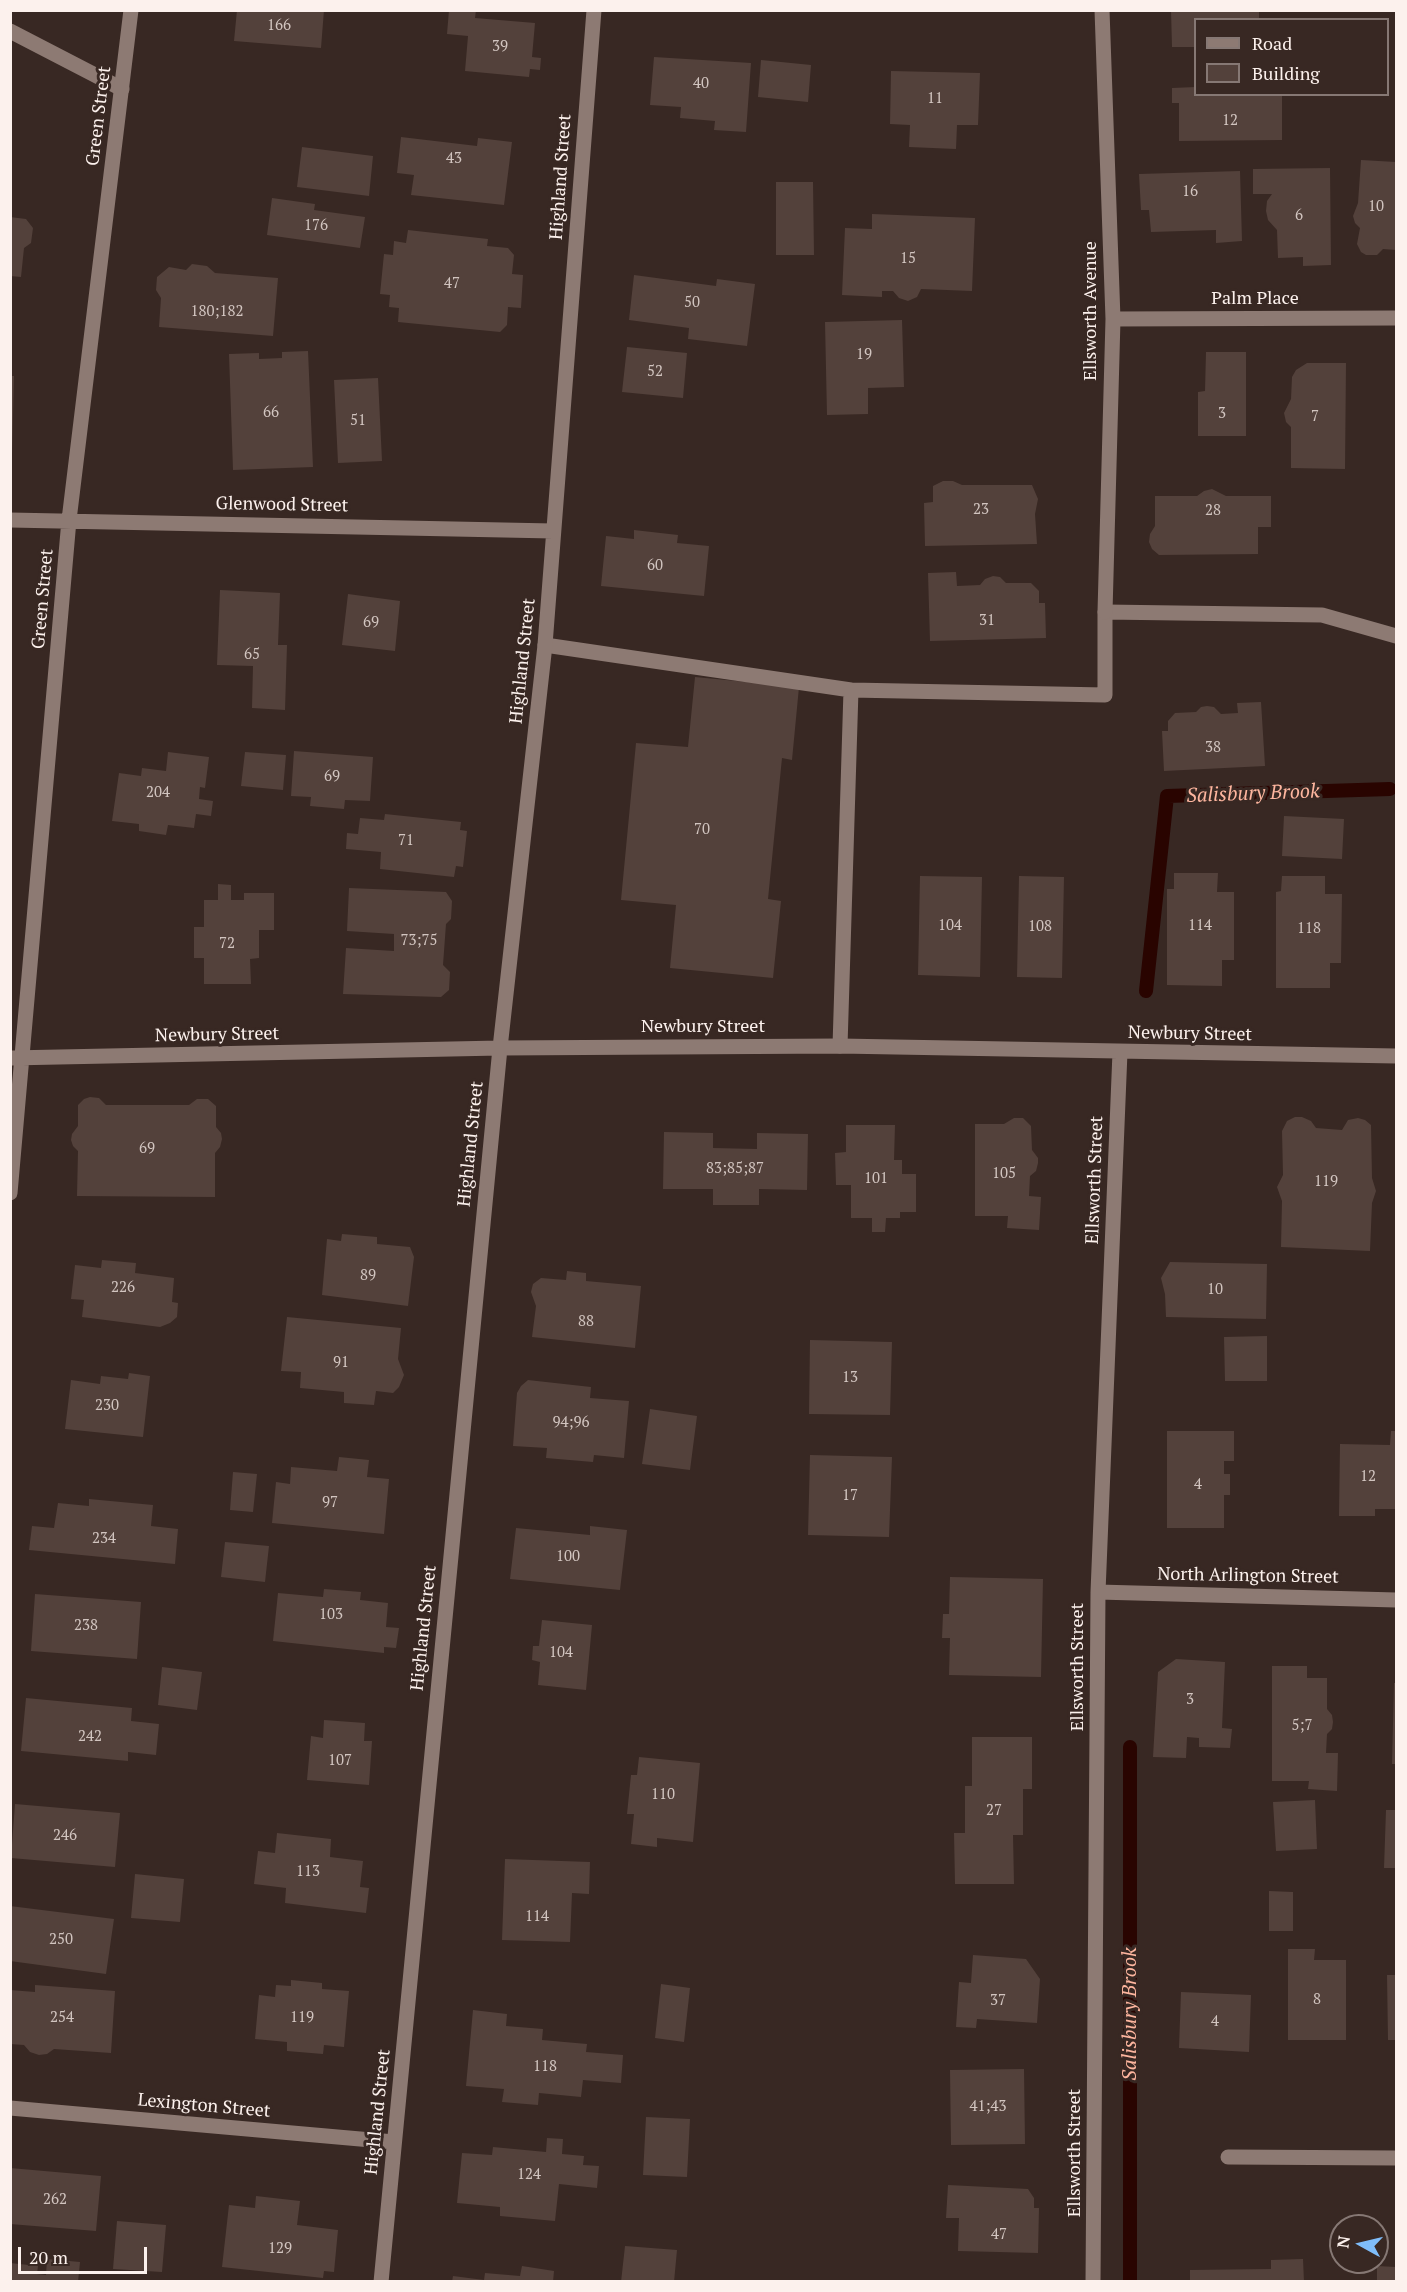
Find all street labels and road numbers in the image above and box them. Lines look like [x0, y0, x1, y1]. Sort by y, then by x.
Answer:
street label: Green Street [82, 65, 116, 167]
street label: Highland Street [546, 113, 576, 241]
street label: Ellsworth Avenue [1080, 241, 1102, 381]
street label: Palm Place [1211, 288, 1299, 310]
street label: Glenwood Street [215, 493, 349, 517]
street label: Green Street [28, 548, 58, 650]
street label: Highland Street [506, 597, 540, 725]
street label: Newbury Street [641, 1016, 765, 1038]
street label: Newbury Street [1128, 1022, 1252, 1046]
street label: Newbury Street [155, 1023, 279, 1047]
street label: Highland Street [454, 1080, 488, 1208]
street label: Ellsworth Street [1082, 1115, 1108, 1245]
street label: Highland Street [407, 1564, 441, 1692]
street label: North Arlington Street [1157, 1564, 1339, 1588]
street label: Ellsworth Street [1067, 1603, 1089, 1731]
street label: Highland Street [361, 2048, 395, 2176]
street label: Lexington Street [137, 2089, 271, 2123]
street label: Ellsworth Street [1064, 2089, 1086, 2217]

